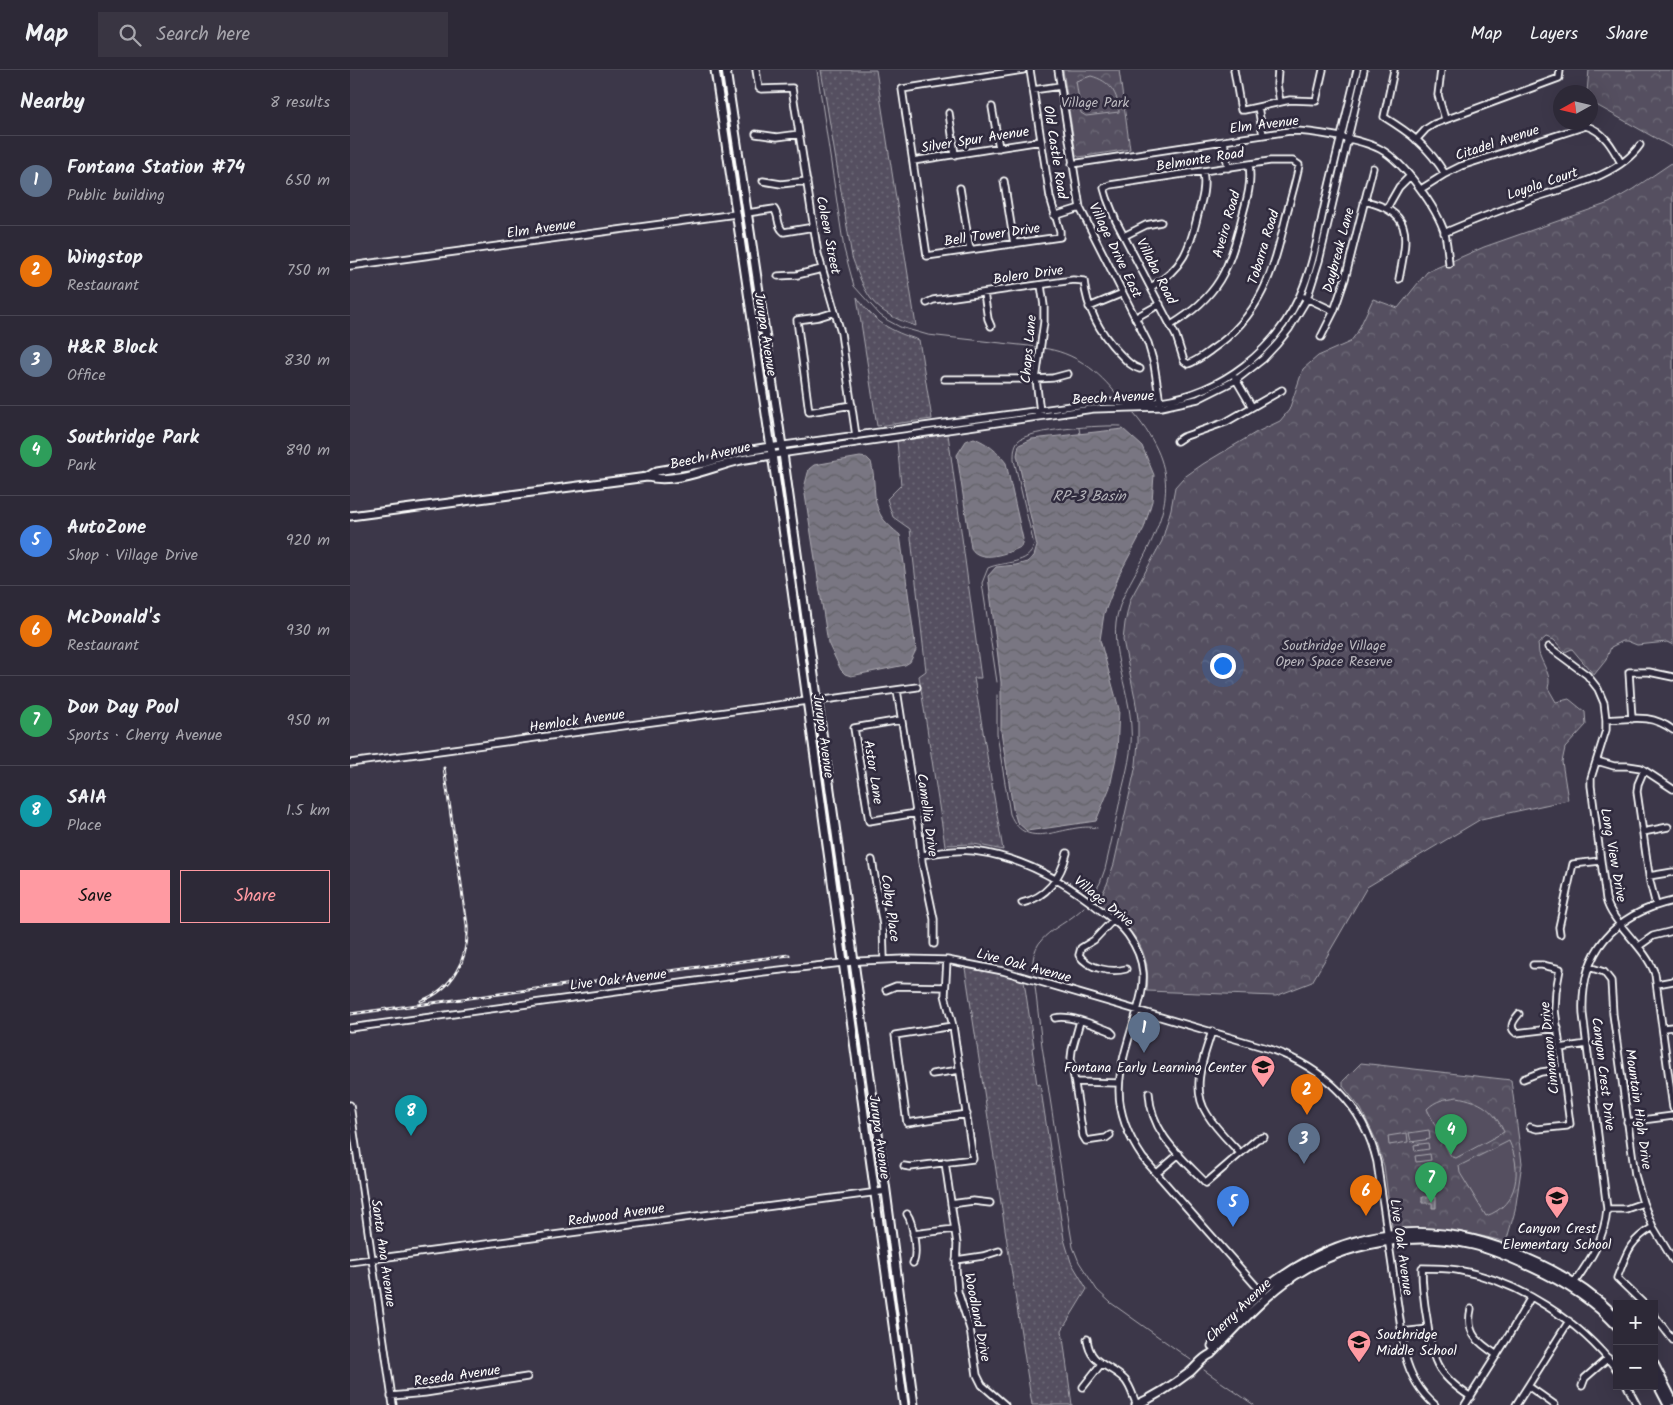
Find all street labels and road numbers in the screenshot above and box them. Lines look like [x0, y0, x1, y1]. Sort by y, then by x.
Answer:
street label: Old Castle Road [1037, 104, 1073, 201]
street label: Elm Avenue [1228, 110, 1301, 140]
street label: Citadel Avenue [1452, 119, 1543, 167]
street label: Silver Spur Avenue [920, 120, 1031, 159]
street label: Belmonte Road [1154, 142, 1247, 178]
street label: Loyola Court [1504, 161, 1581, 206]
street label: Aveiro Road [1207, 187, 1247, 260]
street label: Coleen Street [810, 194, 846, 277]
street label: Village Drive East [1082, 199, 1148, 302]
street label: Daybreak Lane [1317, 205, 1361, 295]
street label: Tobarra Road [1242, 206, 1286, 287]
street label: Elm Avenue [505, 213, 578, 245]
street label: Bell Tower Drive [943, 217, 1042, 253]
street label: Villaba Road [1130, 234, 1183, 309]
street label: Bolero Drive [992, 259, 1065, 291]
street label: Jurupa Avenue [748, 291, 783, 378]
street label: Chaps Lane [1015, 313, 1043, 384]
street label: Beech Avenue [1071, 385, 1155, 411]
street label: Beech Avenue [668, 436, 753, 476]
street label: Jurupa Avenue [806, 693, 840, 780]
street label: Hemlock Avenue [528, 703, 627, 739]
street label: Astor Lane [857, 739, 889, 806]
street label: Camellia Drive [910, 772, 944, 859]
street label: Long View Drive [1594, 806, 1632, 905]
street label: Village Drive [1068, 871, 1139, 933]
street label: Colby Place [874, 873, 906, 944]
street label: Live Oak Avenue [974, 943, 1074, 989]
street label: Live Oak Avenue [568, 963, 668, 997]
street label: Cinnamon Drive [1534, 1000, 1566, 1095]
street label: Canyon Crest Drive [1585, 1016, 1621, 1133]
street label: Mountain High Drive [1619, 1047, 1657, 1172]
street label: Jurupa Avenue [862, 1094, 896, 1181]
street label: Redwood Avenue [566, 1197, 667, 1233]
street label: Live Oak Avenue [1383, 1197, 1419, 1298]
street label: Santa Ana Avenue [365, 1198, 402, 1309]
street label: Woodland Drive [958, 1271, 997, 1364]
street label: Cherry Avenue [1201, 1273, 1277, 1348]
street label: Reseda Avenue [412, 1359, 502, 1393]

